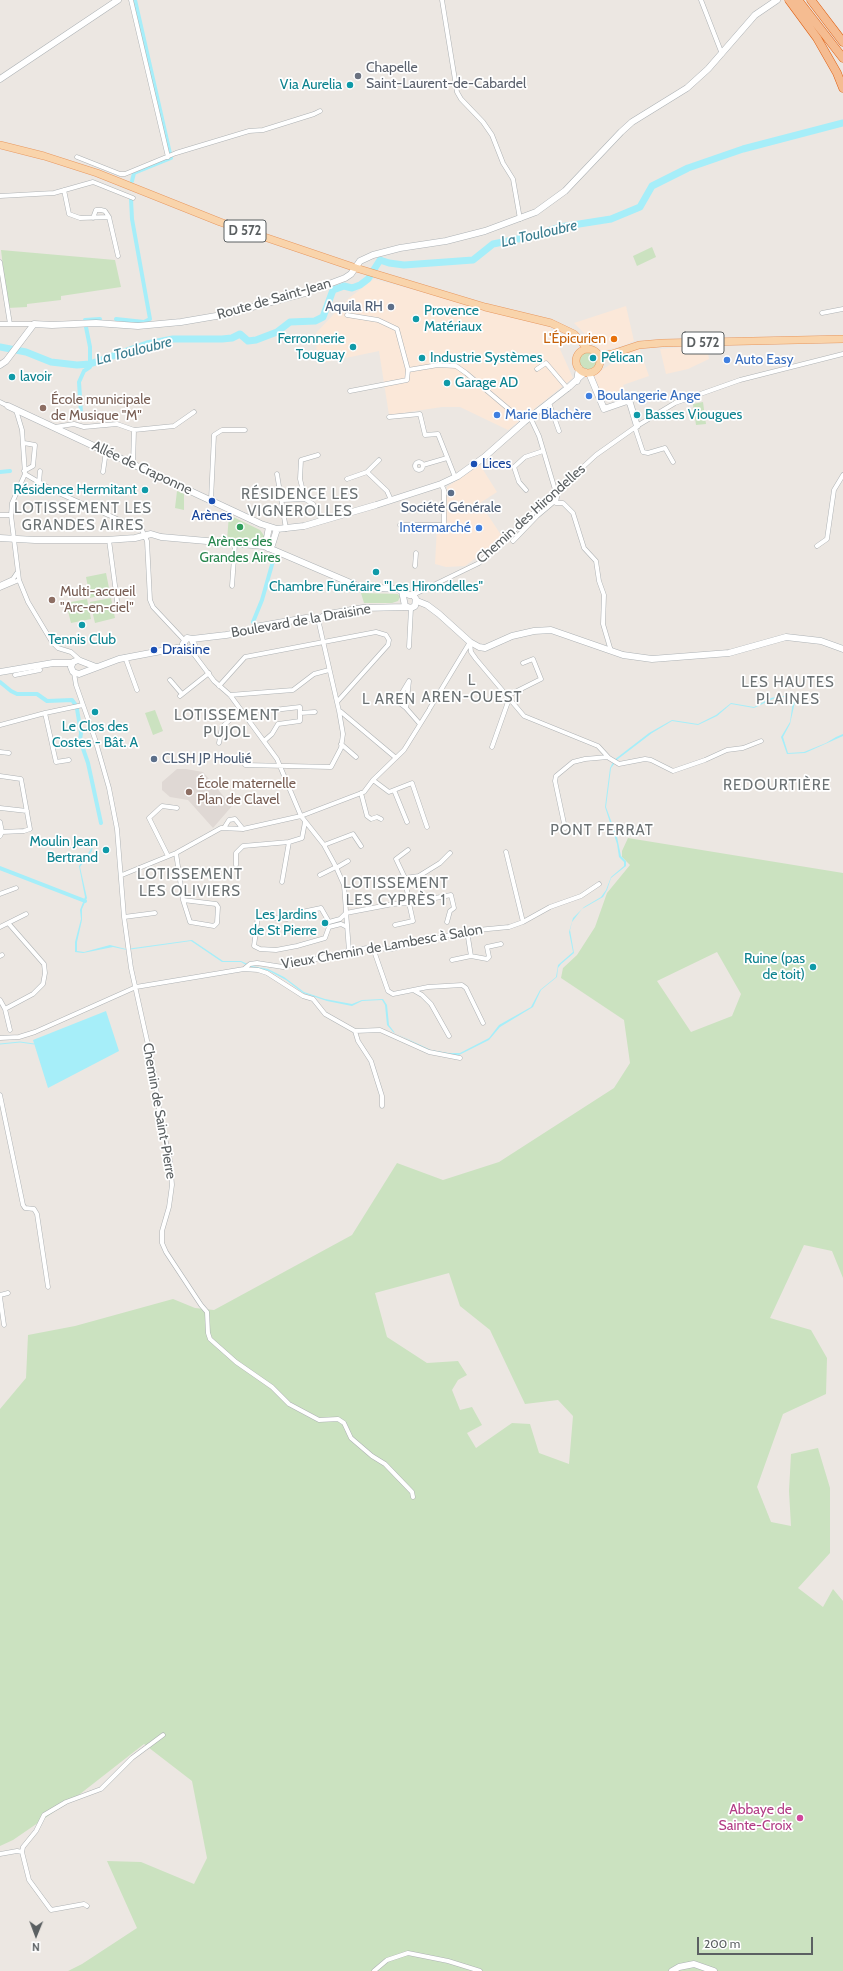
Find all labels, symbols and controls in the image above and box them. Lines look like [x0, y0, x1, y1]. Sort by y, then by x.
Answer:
place label: Chapelle Saint-Laurent-de-Cabardel [366, 60, 526, 92]
marker: Chapelle Saint-Laurent-de-Cabardel [353, 71, 363, 81]
place label: Via Aurelia [280, 77, 342, 93]
marker: Via Aurelia [345, 80, 355, 90]
water label: La Touloubre [499, 216, 579, 252]
road number: D 572 [224, 220, 266, 242]
street label: Route de Saint-Jean [215, 275, 333, 323]
place label: Aquila RH [325, 299, 383, 315]
marker: Aquila RH [386, 302, 396, 312]
place label: Provence Matériaux [424, 303, 482, 336]
marker: Provence Matériaux [411, 314, 421, 324]
place label: Ferronnerie Touguay [277, 331, 345, 364]
place label: L'Épicurien [543, 331, 606, 347]
road number: D 572 [682, 332, 724, 354]
water label: La Touloubre [94, 333, 174, 369]
marker: L'Épicurien [609, 334, 619, 344]
marker: Ferronnerie Touguay [348, 342, 358, 352]
place label: Industrie Systèmes [430, 350, 542, 366]
place label: Pélican [601, 350, 643, 366]
place label: Auto Easy [735, 352, 794, 368]
marker: Industrie Systèmes [417, 353, 427, 363]
marker: Pélican [588, 353, 598, 363]
marker: Auto Easy [722, 355, 732, 365]
place label: lavoir [20, 369, 52, 385]
marker: lavoir [7, 372, 17, 382]
place label: Garage AD [455, 375, 518, 391]
marker: Garage AD [442, 378, 452, 388]
place label: Boulangerie Ange [597, 388, 701, 404]
marker: Boulangerie Ange [584, 391, 594, 401]
place label: École municipale de Musique "M" [51, 392, 151, 424]
marker: École municipale de Musique "M" [38, 403, 48, 413]
place label: Marie Blachère [505, 407, 592, 423]
place label: Basses Viougues [645, 407, 742, 423]
marker: Marie Blachère [492, 410, 502, 420]
marker: Basses Viougues [632, 410, 642, 420]
street label: Allée de Craponne [89, 437, 195, 499]
place label: Lices [482, 456, 511, 472]
marker: Lices [469, 459, 479, 469]
street label: Chemin des Hirondelles [473, 461, 589, 567]
place label: Résidence Hermitant [13, 482, 137, 498]
marker: Résidence Hermitant [140, 485, 150, 495]
district label: RÉSIDENCE LES VIGNEROLLES [241, 486, 359, 521]
marker: Société Générale [446, 488, 456, 498]
marker: Arènes [207, 496, 217, 506]
district label: LOTISSEMENT LES GRANDES AIRES [14, 500, 152, 535]
place label: Société Générale [401, 500, 501, 516]
place label: Arènes [192, 508, 232, 524]
place label: Intermarché [399, 520, 471, 536]
marker: Arènes des Grandes Aires [235, 522, 245, 532]
marker: Intermarché [474, 523, 484, 533]
place label: Arènes des Grandes Aires [200, 534, 280, 566]
marker: Chambre Funéraire "Les Hirondelles" [371, 567, 381, 577]
place label: Chambre Funéraire "Les Hirondelles" [269, 579, 483, 595]
place label: Multi-accueil "Arc-en-ciel" [60, 584, 136, 616]
marker: Multi-accueil "Arc-en-ciel" [47, 595, 57, 605]
street label: Boulevard de la Draisine [230, 600, 372, 642]
marker: Tennis Club [77, 620, 87, 630]
place label: Tennis Club [48, 632, 116, 648]
place label: Draisine [162, 642, 210, 658]
marker: Draisine [149, 645, 159, 655]
district label: L AREN-OUEST [422, 672, 522, 707]
district label: LES HAUTES PLAINES [741, 674, 835, 709]
district label: L AREN [362, 691, 416, 709]
marker: Le Clos des Costes - Bât. A [90, 707, 100, 717]
district label: LOTISSEMENT PUJOL [174, 707, 280, 742]
place label: Le Clos des Costes - Bât. A [52, 719, 138, 752]
place label: CLSH JP Houlié [162, 751, 252, 767]
marker: CLSH JP Houlié [149, 754, 159, 764]
place label: École maternelle Plan de Clavel [197, 776, 296, 808]
district label: REDOURTIÈRE [723, 777, 831, 795]
marker: École maternelle Plan de Clavel [184, 787, 194, 797]
district label: PONT FERRAT [550, 822, 654, 840]
place label: Moulin Jean Bertrand [29, 834, 98, 866]
marker: Moulin Jean Bertrand [101, 845, 111, 855]
district label: LOTISSEMENT LES OLIVIERS [137, 866, 243, 901]
district label: LOTISSEMENT LES CYPRÈS 1 [343, 875, 449, 910]
place label: Les Jardins de St Pierre [249, 907, 317, 940]
marker: Les Jardins de St Pierre [320, 918, 330, 928]
street label: Vieux Chemin de Lambesc à Salon [280, 921, 484, 973]
place label: Ruine (pas de toit) [744, 951, 805, 984]
marker: Ruine (pas de toit) [808, 962, 818, 972]
street label: Chemin de Saint-Pierre [139, 1042, 179, 1180]
place label: Abbaye de Sainte-Croix [719, 1802, 792, 1834]
marker: Abbaye de Sainte-Croix [795, 1813, 805, 1823]
north arrow [16, 1915, 56, 1955]
scale bar [699, 1929, 815, 1955]
text: 200 m [704, 1936, 740, 1951]
text: N [32, 1940, 40, 1954]

